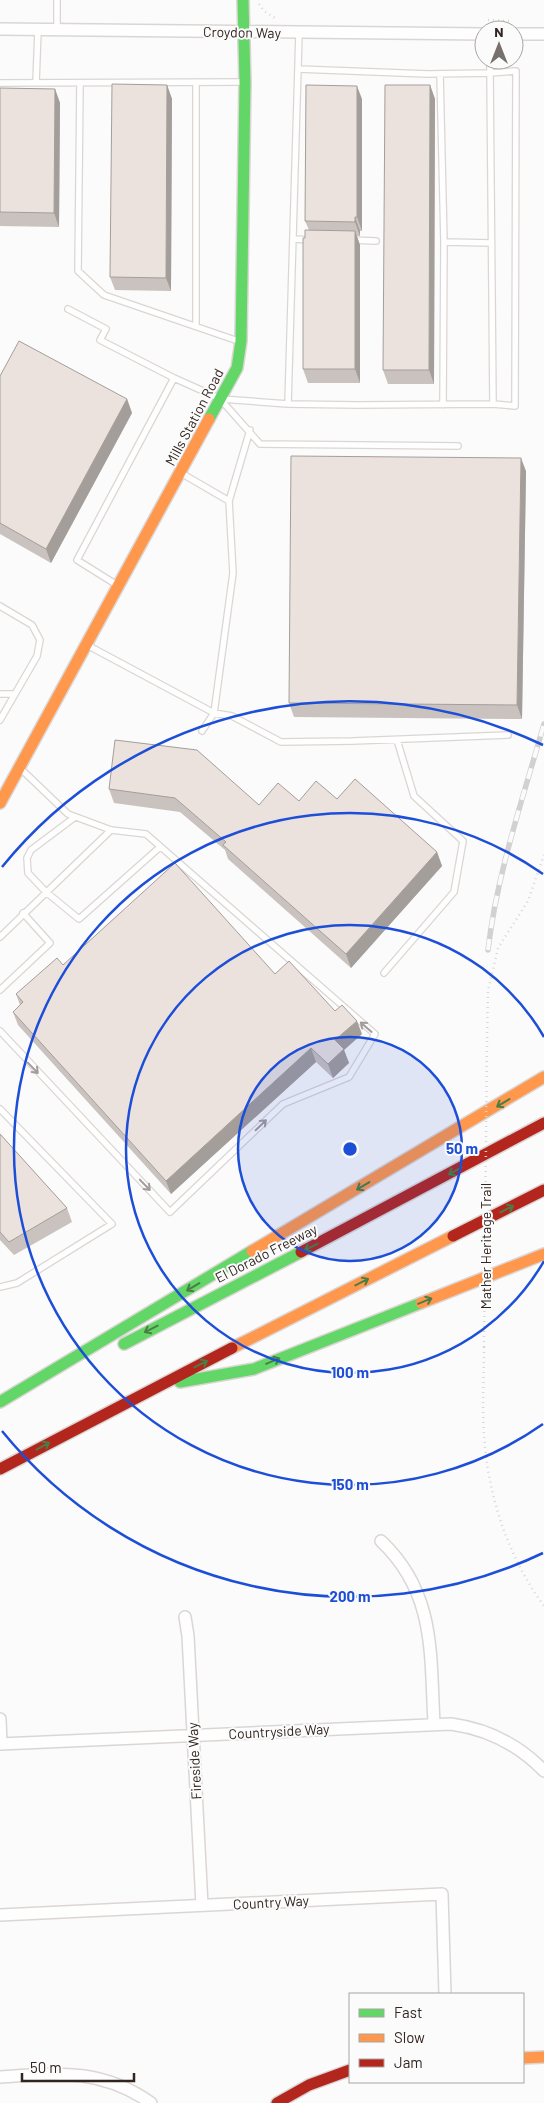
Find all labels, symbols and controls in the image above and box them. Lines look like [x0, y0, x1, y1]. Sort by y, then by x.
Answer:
north arrow [474, 20, 524, 70]
street label: Croydon Way [203, 23, 282, 41]
text: N [494, 23, 504, 40]
street label: Mills Station Road [161, 366, 227, 468]
one-way arrow [360, 1021, 373, 1033]
one-way arrow [27, 1061, 39, 1074]
one-way arrow [496, 1098, 510, 1108]
one-way arrow [255, 1119, 267, 1131]
text: 50 m [446, 1139, 478, 1157]
centre of rings [341, 1140, 359, 1158]
one-way arrow [448, 1167, 463, 1176]
one-way arrow [139, 1179, 151, 1192]
one-way arrow [356, 1181, 371, 1191]
street label: Mather Heritage Trail [477, 1183, 494, 1309]
one-way arrow [499, 1204, 514, 1213]
street label: El Dorado Freeway [212, 1220, 320, 1286]
one-way arrow [304, 1243, 319, 1252]
one-way arrow [354, 1277, 369, 1286]
one-way arrow [187, 1282, 201, 1292]
one-way arrow [416, 1296, 432, 1305]
one-way arrow [144, 1325, 159, 1334]
one-way arrow [265, 1356, 281, 1365]
one-way arrow [193, 1358, 208, 1368]
text: 100 m [331, 1363, 369, 1381]
one-way arrow [35, 1441, 50, 1450]
text: 150 m [331, 1475, 369, 1493]
text: 200 m [329, 1587, 371, 1605]
street label: Countryside Way [228, 1720, 330, 1742]
street label: Fireside Way [183, 1721, 205, 1800]
street label: Country Way [233, 1891, 310, 1912]
legend [349, 1993, 524, 2083]
text: Fast [394, 2003, 422, 2021]
text: Slow [394, 2028, 425, 2046]
scale bar [22, 2050, 135, 2082]
text: Jam [394, 2053, 423, 2071]
text: 50 m [30, 2058, 62, 2076]

